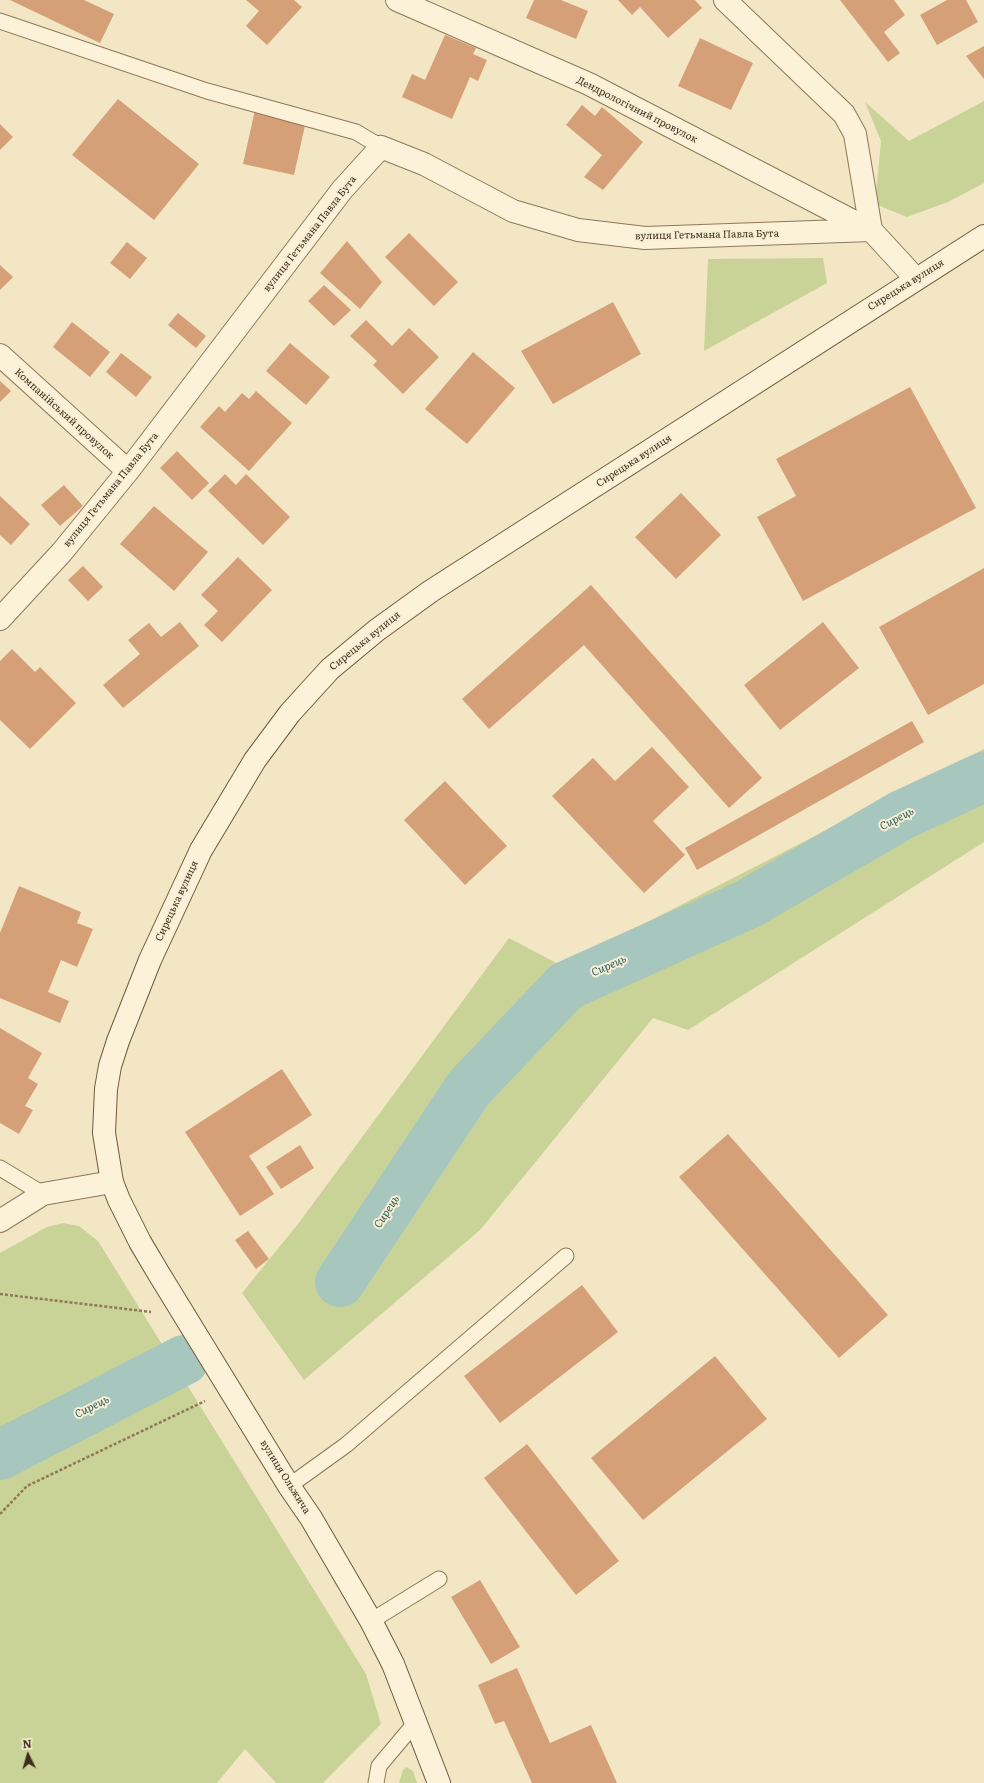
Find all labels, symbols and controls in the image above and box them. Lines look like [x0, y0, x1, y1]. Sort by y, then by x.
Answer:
street label: Дендрологічний провулок [575, 74, 699, 146]
street label: вулиця Гетьмана Павла Бута [261, 174, 359, 294]
street label: вулиця Гетьмана Павла Бута [635, 228, 779, 242]
street label: Сирецька вулиця [866, 257, 946, 313]
street label: Компанійський провулок [12, 366, 116, 462]
street label: вулиця Гетьмана Павла Бута [61, 430, 161, 550]
street label: Сирецька вулиця [594, 432, 674, 490]
street label: Сирецька вулиця [327, 609, 403, 673]
water label: Сирець [878, 805, 916, 833]
street label: Сирецька вулиця [153, 859, 201, 943]
water label: Сирець [590, 953, 628, 979]
water label: Сирець [371, 1193, 403, 1231]
water label: Сирець [73, 1393, 111, 1421]
street label: вулиця Ольжича [257, 1438, 313, 1516]
north arrow [8, 1735, 48, 1775]
text: N [22, 1735, 32, 1751]

